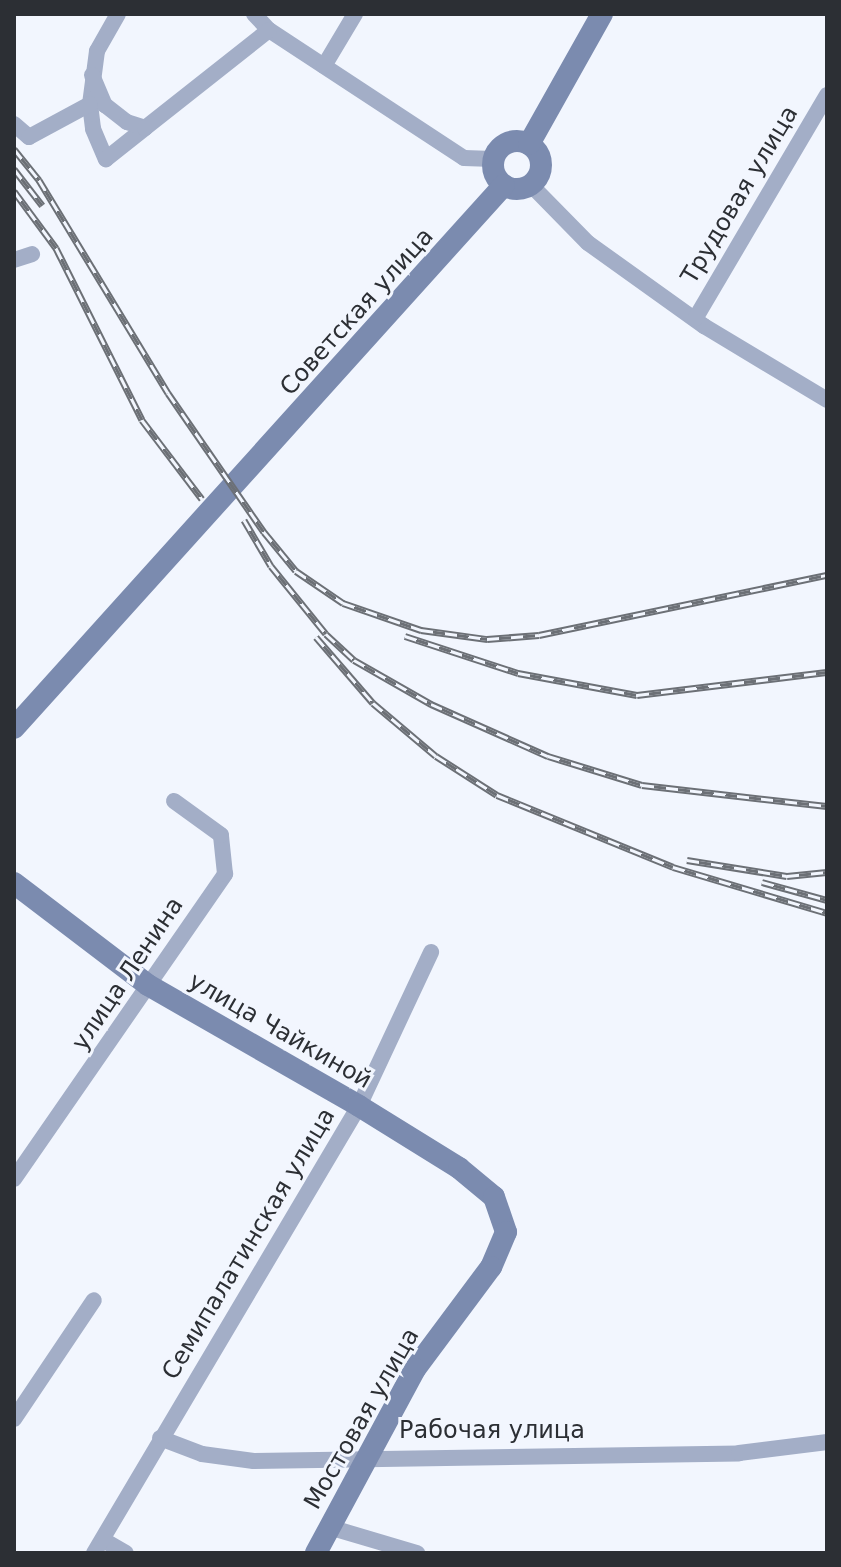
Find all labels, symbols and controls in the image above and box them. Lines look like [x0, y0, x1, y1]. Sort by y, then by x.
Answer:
street label: Трудовая улица [676, 101, 804, 289]
street label: Советская улица [274, 222, 440, 402]
street label: улица Ленина [66, 892, 190, 1056]
street label: улица Чайкиной [183, 967, 377, 1095]
street label: Семипалатинская улица [156, 1103, 342, 1385]
street label: Мостовая улица [298, 1323, 426, 1515]
street label: Рабочая улица [399, 1417, 585, 1445]

